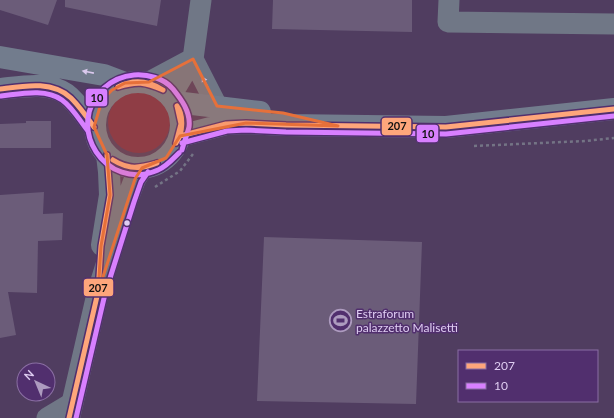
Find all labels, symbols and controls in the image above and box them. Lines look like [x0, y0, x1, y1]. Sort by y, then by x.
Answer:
one-way arrow [82, 69, 94, 75]
one-way arrow [202, 77, 208, 88]
line badge: 10 [85, 88, 108, 107]
text: 10 [91, 91, 104, 104]
line badge: 207 [381, 117, 412, 136]
text: 207 [387, 119, 407, 132]
line badge: 10 [416, 124, 439, 143]
text: 10 [422, 127, 435, 140]
unlabelled marker [122, 218, 132, 228]
line badge: 207 [83, 278, 114, 297]
text: 207 [88, 281, 108, 294]
place label: Estraforum palazzetto Malisetti [356, 306, 458, 335]
sports icon: Estraforum palazzetto Malisetti [327, 308, 353, 334]
legend [458, 350, 598, 402]
text: 207 [494, 358, 515, 373]
north arrow [16, 362, 56, 402]
text: N [21, 367, 36, 382]
text: 10 [494, 378, 508, 393]

